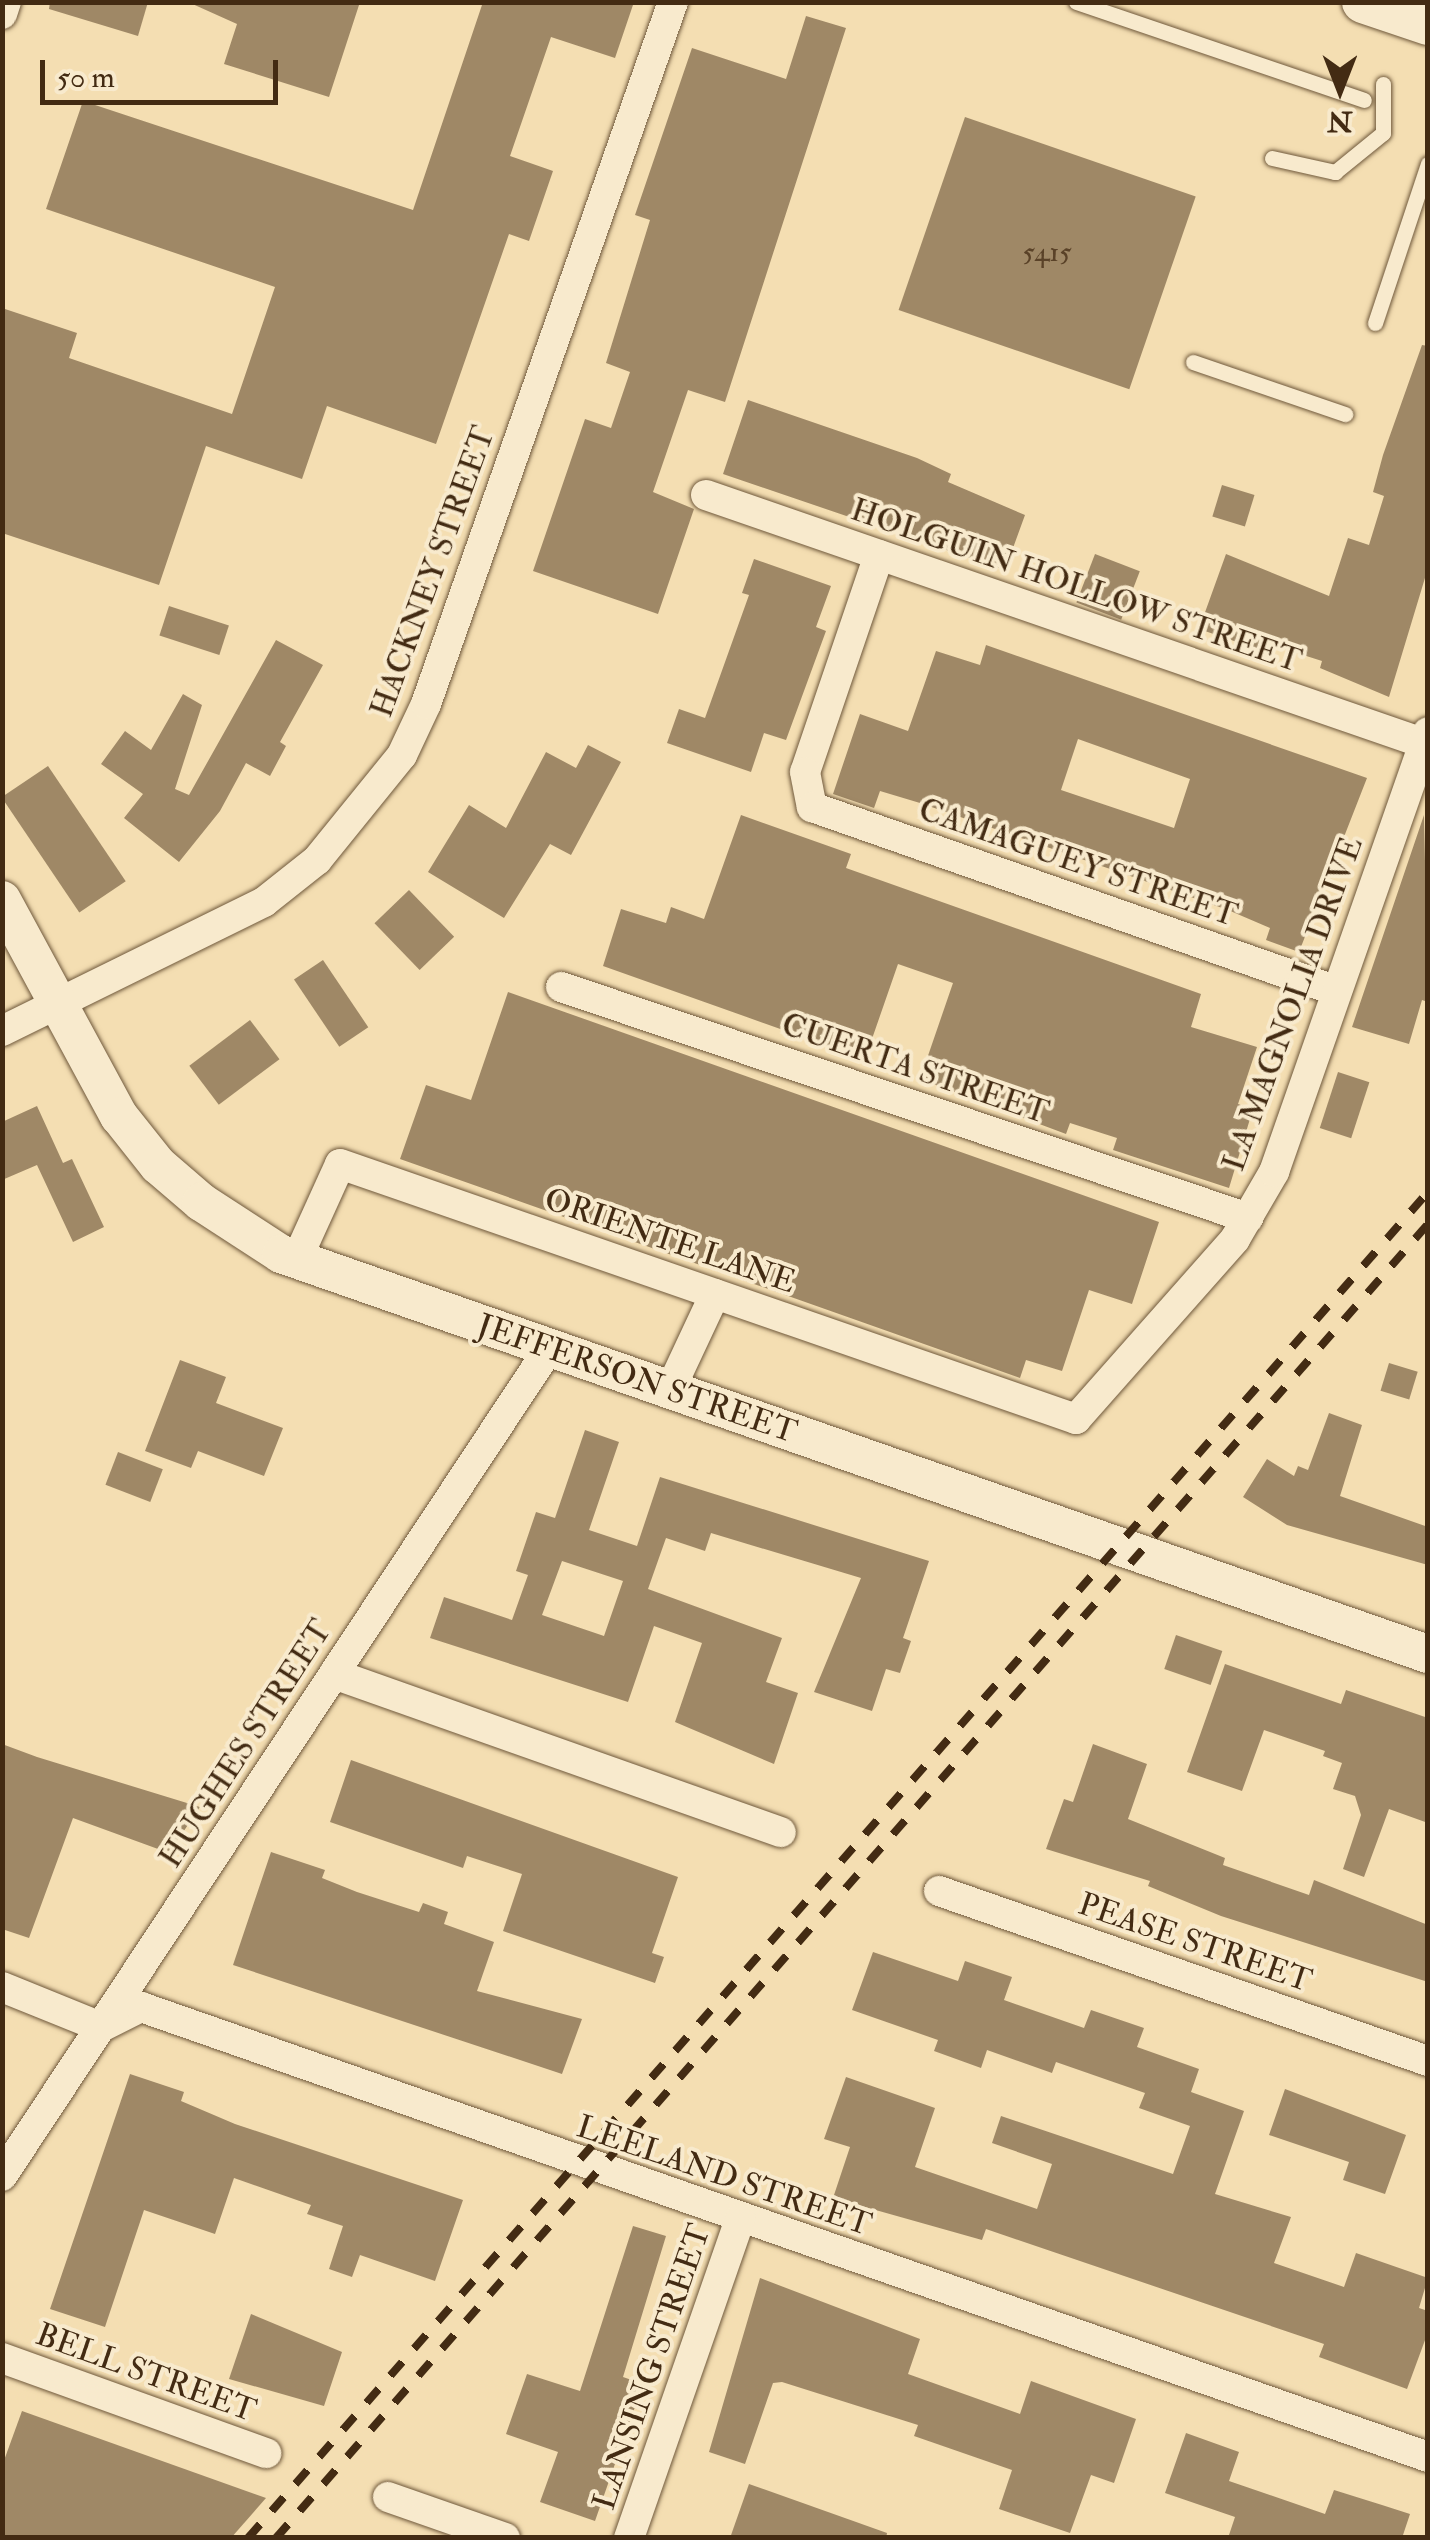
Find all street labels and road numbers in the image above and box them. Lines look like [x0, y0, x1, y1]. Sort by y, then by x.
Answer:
street label: HACKNEY STREET [363, 421, 503, 723]
street label: HOLGUIN HOLLOW STREET [846, 491, 1306, 681]
street label: CAMAGUEY STREET [914, 790, 1242, 936]
street label: LA MAGNOLIA DRIVE [1215, 832, 1371, 1176]
street label: CUERTA STREET [777, 1005, 1053, 1133]
street label: ORIENTE LANE [539, 1180, 801, 1302]
street label: JEFFERSON STREET [472, 1306, 802, 1452]
street label: HUGHES STREET [152, 1613, 340, 1875]
street label: PEASE STREET [1073, 1885, 1317, 2001]
street label: LEELAND STREET [572, 2108, 876, 2244]
street label: LANSING STREET [585, 2219, 719, 2515]
street label: BELL STREET [31, 2315, 261, 2431]

